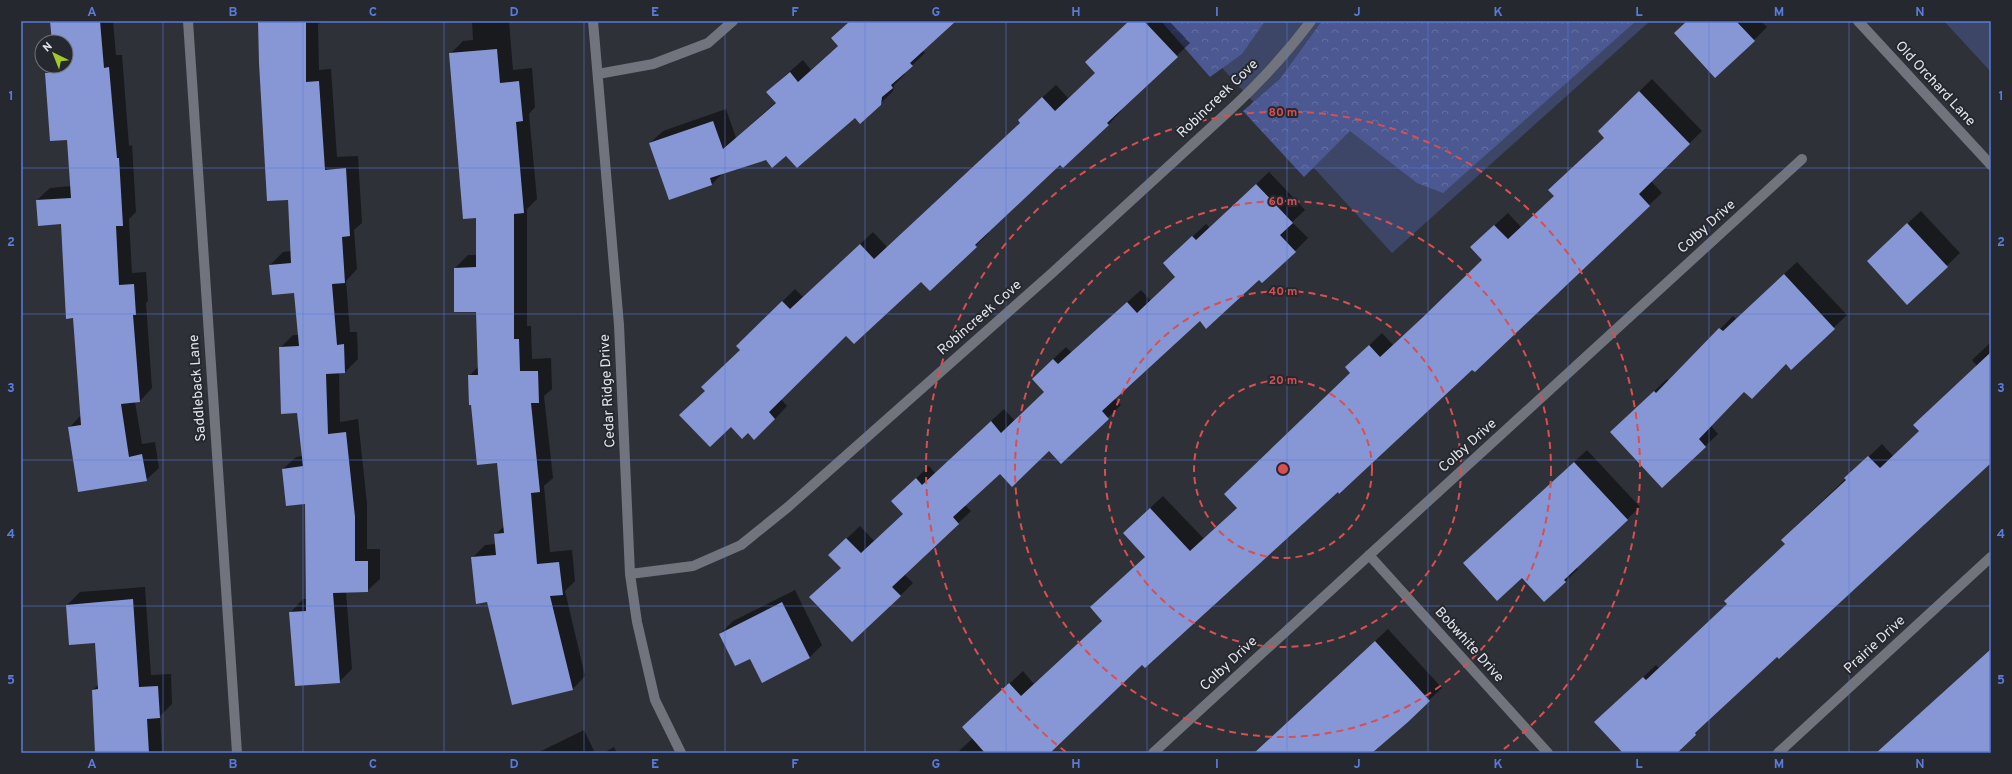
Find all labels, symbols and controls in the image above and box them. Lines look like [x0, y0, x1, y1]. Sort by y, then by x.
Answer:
text: A [87, 5, 97, 21]
text: B [229, 5, 238, 21]
text: C [369, 5, 377, 21]
text: D [509, 5, 519, 21]
text: E [651, 5, 659, 21]
text: F [791, 5, 799, 21]
text: G [932, 5, 941, 21]
text: H [1071, 5, 1081, 21]
text: I [1215, 5, 1219, 21]
text: J [1353, 5, 1361, 21]
text: K [1493, 5, 1503, 21]
text: L [1635, 5, 1643, 21]
text: M [1774, 5, 1784, 21]
text: N [1915, 5, 1925, 21]
north arrow [34, 34, 74, 74]
street label: Old Orchard Lane [1891, 38, 1979, 130]
text: N [40, 40, 56, 55]
street label: Robincreek Cove [1174, 56, 1262, 142]
text: 1 [8, 89, 14, 105]
text: 1 [1998, 89, 2004, 105]
text: 80 m [1269, 105, 1297, 121]
text: 60 m [1269, 194, 1297, 210]
street label: Colby Drive [1674, 197, 1740, 257]
text: 2 [7, 235, 15, 251]
text: 2 [1997, 235, 2005, 251]
street label: Robincreek Cove [934, 277, 1026, 359]
text: 40 m [1268, 284, 1298, 300]
street label: Saddleback Lane [186, 334, 210, 442]
street label: Cedar Ridge Drive [597, 334, 619, 448]
text: 20 m [1269, 373, 1297, 389]
text: 3 [7, 381, 15, 397]
text: 3 [1997, 381, 2005, 397]
street label: Colby Drive [1435, 416, 1501, 476]
centre of rings [1276, 462, 1290, 476]
text: 4 [7, 527, 15, 543]
text: 4 [1997, 527, 2005, 543]
street label: Bobwhite Drive [1431, 604, 1507, 686]
street label: Prairie Drive [1841, 612, 1909, 678]
street label: Colby Drive [1197, 633, 1261, 695]
text: 5 [7, 673, 15, 689]
text: 5 [1997, 673, 2005, 689]
text: A [87, 757, 97, 773]
text: B [229, 757, 238, 773]
text: C [369, 757, 377, 773]
text: D [509, 757, 519, 773]
text: E [651, 757, 659, 773]
text: F [791, 757, 799, 773]
text: G [932, 757, 941, 773]
text: H [1071, 757, 1081, 773]
text: I [1215, 757, 1219, 773]
text: J [1353, 757, 1361, 773]
text: K [1493, 757, 1503, 773]
text: L [1635, 757, 1643, 773]
text: M [1774, 757, 1784, 773]
text: N [1915, 757, 1925, 773]

